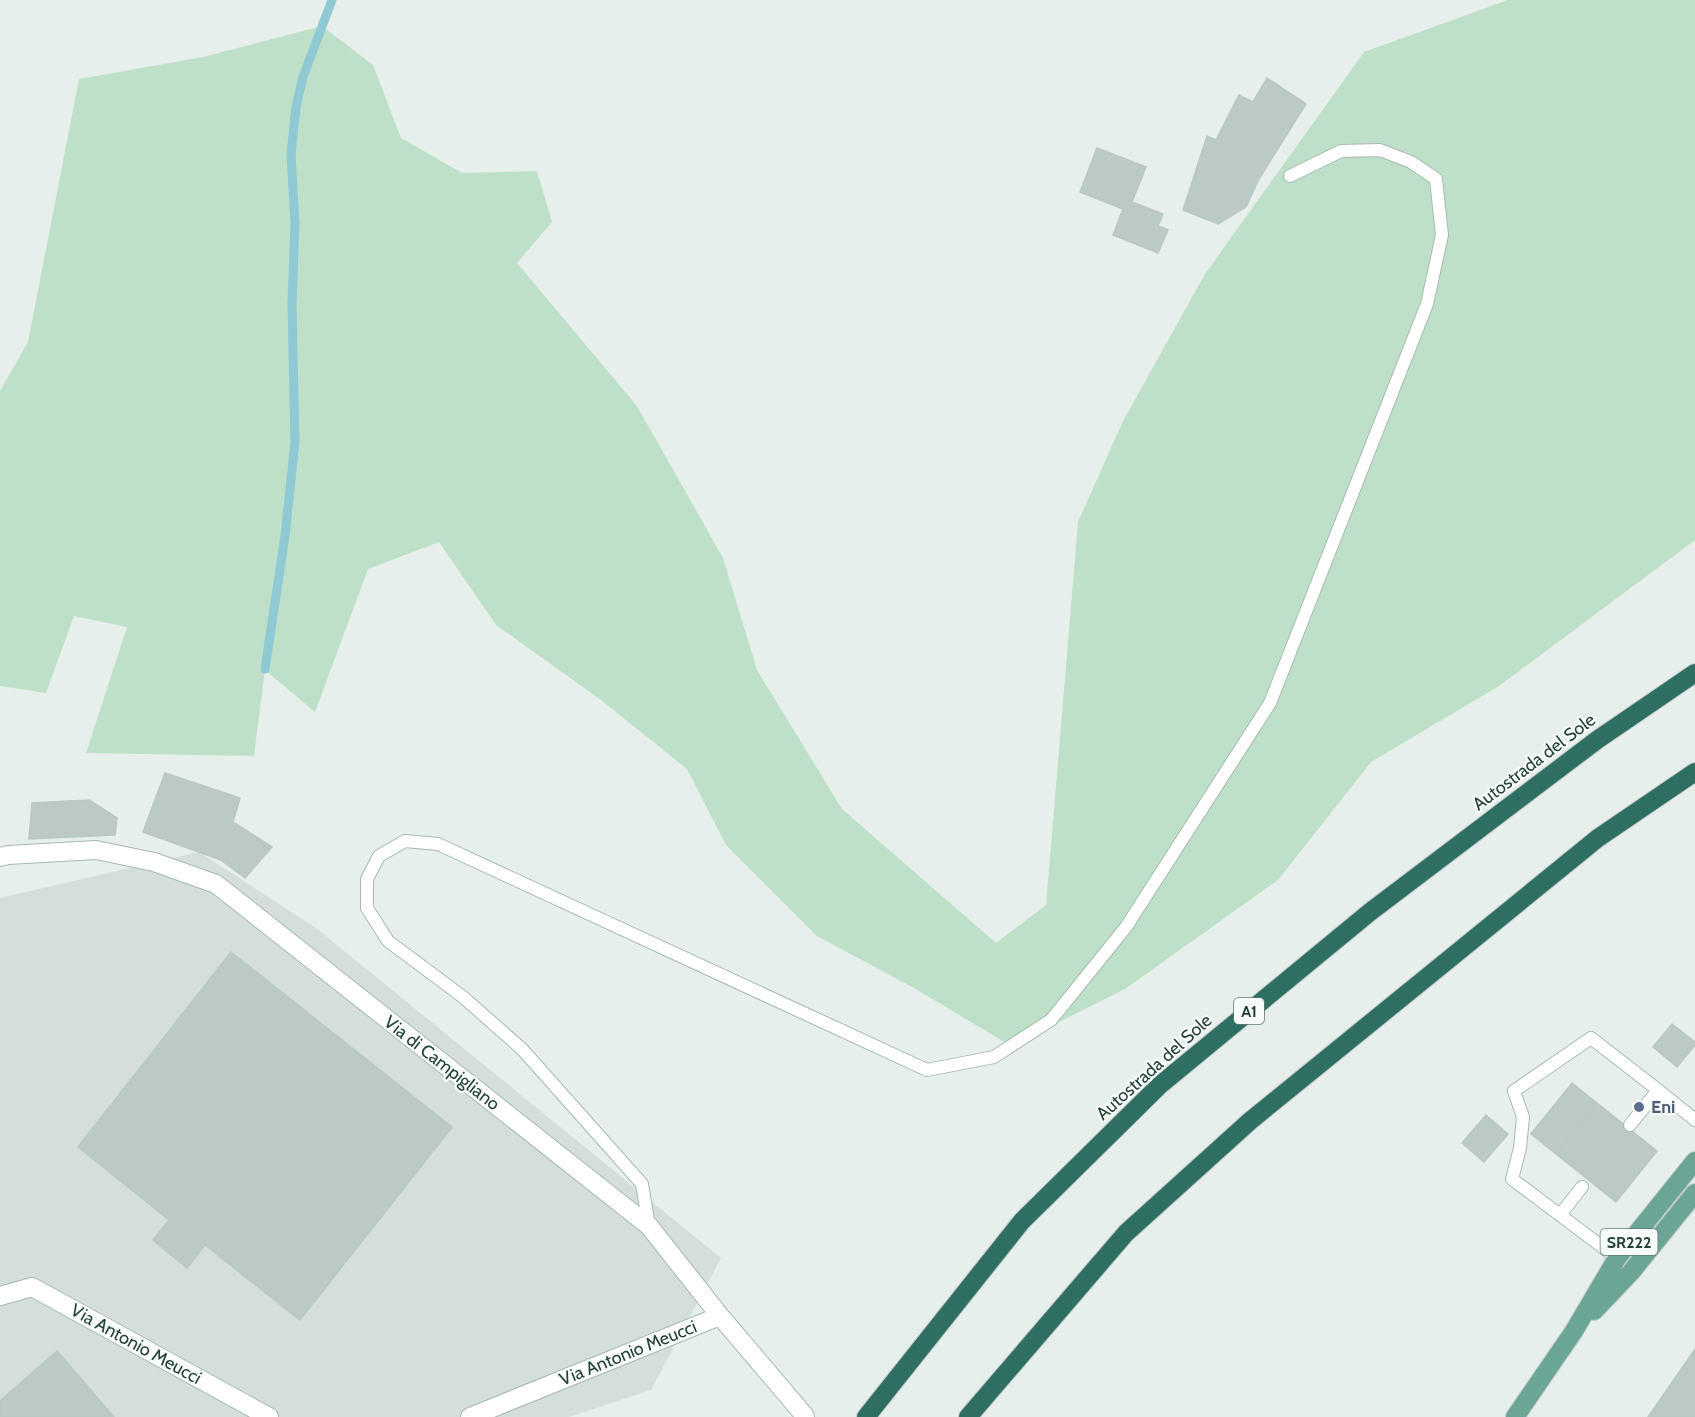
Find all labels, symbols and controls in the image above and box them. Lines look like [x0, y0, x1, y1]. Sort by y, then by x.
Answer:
street label: Autostrada del Sole [1468, 709, 1600, 815]
road number: A1 [1234, 998, 1264, 1024]
street label: Autostrada del Sole [1092, 1009, 1216, 1125]
street label: Via di Campigliano [380, 1011, 504, 1115]
place label: Eni [1651, 1096, 1675, 1118]
marker: Eni [1632, 1100, 1646, 1114]
road number: SR222 [1600, 1229, 1658, 1255]
street label: Via Antonio Meucci [67, 1299, 205, 1389]
street label: Via Antonio Meucci [556, 1315, 700, 1391]

